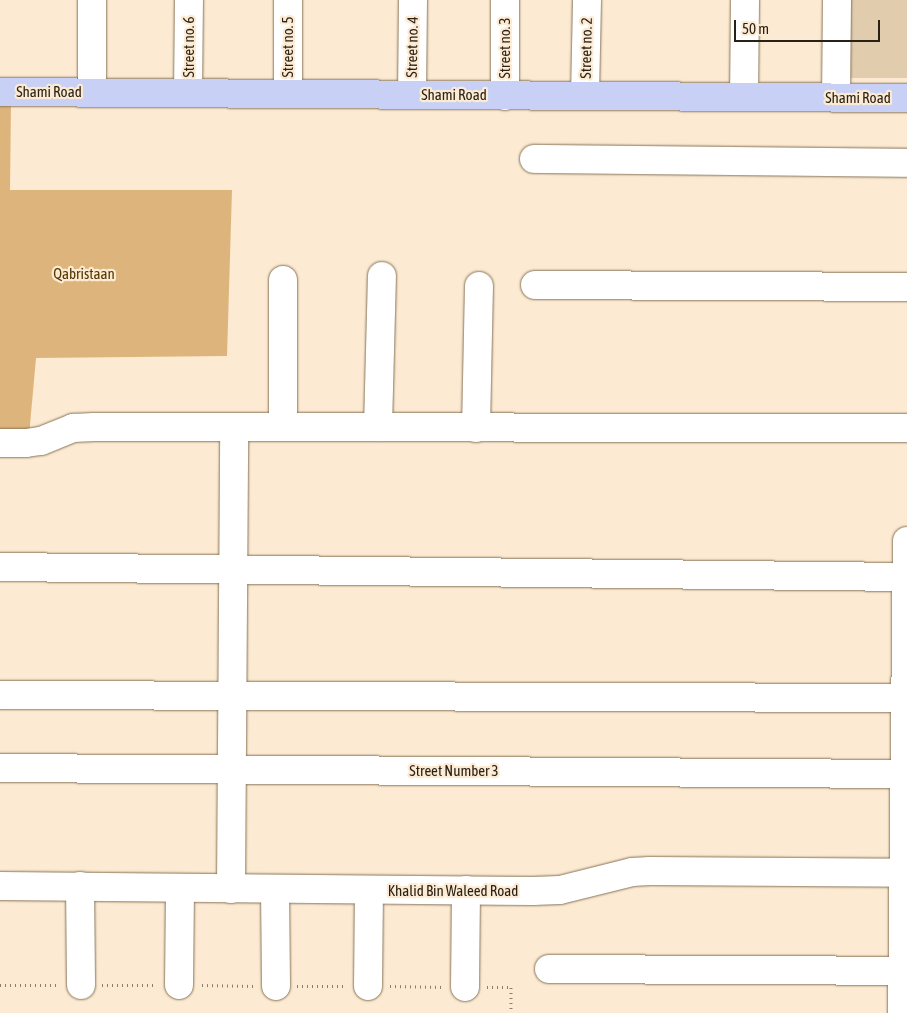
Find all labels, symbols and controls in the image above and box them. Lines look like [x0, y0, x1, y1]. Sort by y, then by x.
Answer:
scale bar [737, 10, 883, 42]
street label: Street no. 6 [180, 16, 198, 78]
street label: Street no. 5 [279, 16, 297, 78]
street label: Street no. 4 [402, 16, 422, 78]
street label: Street no. 3 [496, 17, 514, 79]
street label: Street no. 2 [576, 17, 596, 79]
text: 50 m [742, 20, 769, 37]
street label: Shami Road [16, 83, 82, 101]
street label: Shami Road [421, 86, 487, 104]
street label: Shami Road [825, 89, 891, 107]
park label: Qabristaan [53, 265, 115, 283]
street label: Street Number 3 [409, 762, 499, 780]
street label: Khalid Bin Waleed Road [388, 882, 518, 900]

